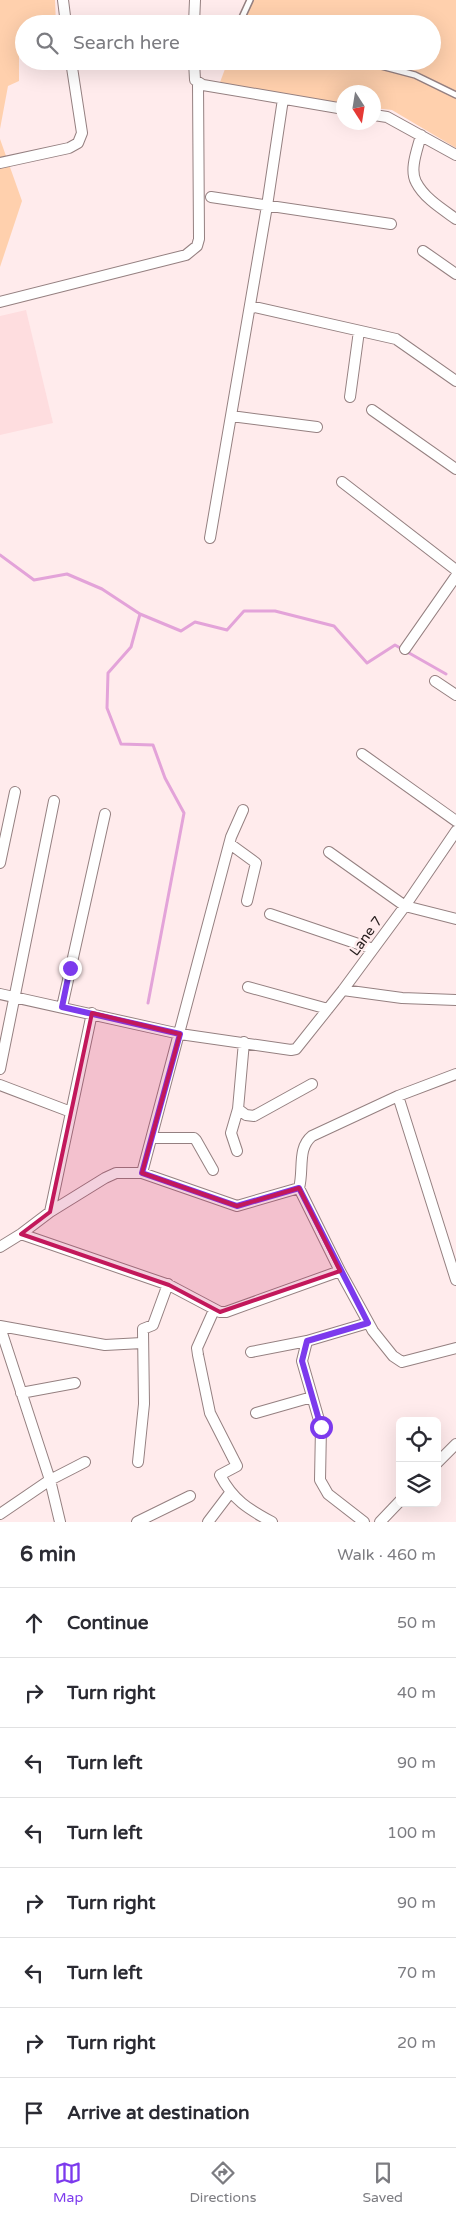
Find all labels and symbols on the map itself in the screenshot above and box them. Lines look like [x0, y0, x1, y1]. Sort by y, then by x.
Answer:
north arrow [336, 85, 381, 130]
street label: Lane 7 [346, 913, 386, 959]
route end [59, 957, 82, 980]
route start [310, 1416, 333, 1439]

